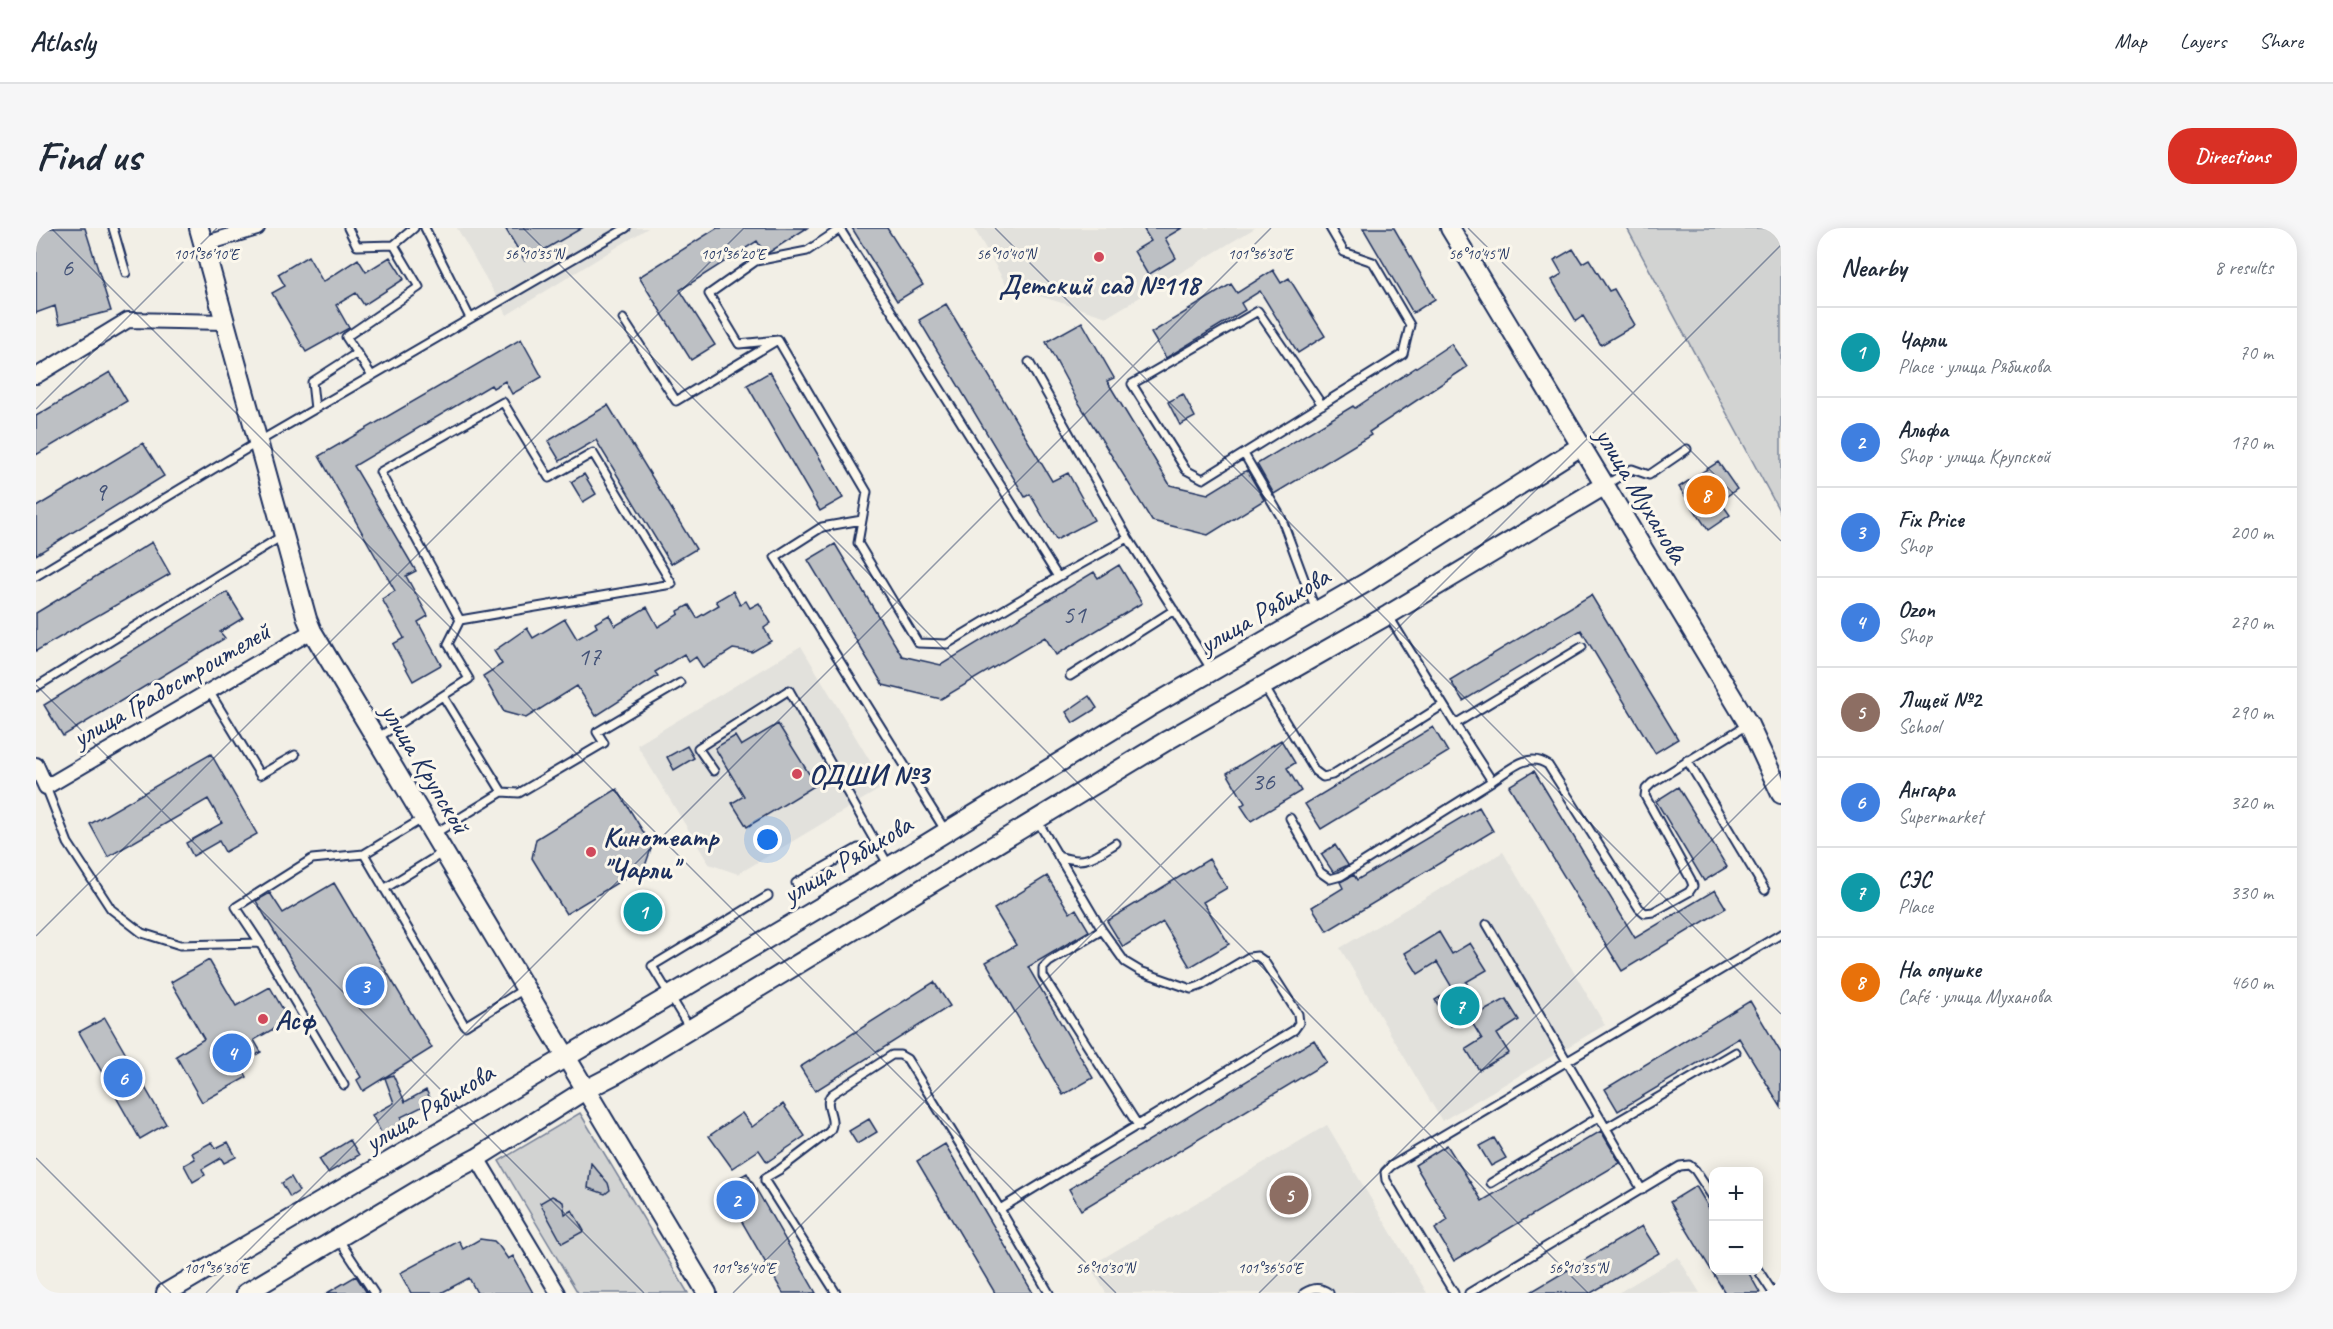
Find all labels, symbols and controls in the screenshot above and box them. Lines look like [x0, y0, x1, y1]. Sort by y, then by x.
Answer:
text: Atlasly [30, 24, 95, 59]
text: Map [2114, 28, 2147, 54]
text: Layers [2180, 28, 2226, 54]
text: Share [2259, 28, 2303, 54]
button: Directions [2168, 128, 2297, 184]
text: Find us [36, 130, 141, 183]
text: 101°36'10"E [174, 245, 240, 264]
text: 56°10'35"N [504, 245, 567, 264]
text: 101°36'20"E [701, 245, 767, 264]
text: 56°10'40"N [976, 245, 1039, 264]
text: 101°36'30"E [1228, 245, 1294, 264]
text: 56°10'45"N [1448, 245, 1511, 264]
marker: Детский сад №118 [1092, 250, 1106, 264]
house number: 6 [61, 251, 74, 284]
text: Nearby [1841, 251, 1906, 284]
text: 8 results [2214, 255, 2273, 280]
place label: Детский сад №118 [999, 267, 1203, 302]
text: Чарли [1898, 326, 1947, 354]
text: 1 [1856, 340, 1865, 365]
text: 70 m [2239, 340, 2273, 365]
text: Place · улица Рябикова [1898, 354, 2050, 379]
text: Альфа [1898, 416, 1948, 444]
street label: улица Муханова [1587, 419, 1697, 571]
text: 2 [1856, 430, 1865, 455]
text: 170 m [2230, 430, 2273, 455]
text: Shop · улица Крупской [1898, 444, 2050, 469]
pin: 8 [1686, 472, 1726, 518]
house number: 9 [94, 475, 108, 508]
text: Fix Price [1898, 506, 1964, 534]
text: 3 [1856, 520, 1865, 545]
text: 200 m [2230, 520, 2273, 545]
text: Shop [1898, 534, 1932, 559]
street label: улица Рябикова [1191, 558, 1337, 662]
text: Ozon [1898, 596, 1935, 624]
house number: 51 [1062, 598, 1087, 631]
text: 4 [1856, 610, 1865, 635]
text: 270 m [2230, 610, 2273, 635]
street label: улица Градостроителей [64, 612, 277, 756]
text: Shop [1898, 624, 1932, 649]
house number: 17 [577, 640, 602, 673]
text: Лицей №2 [1898, 686, 1981, 714]
street label: улица Крупской [372, 694, 480, 841]
text: 5 [1856, 700, 1865, 725]
text: 290 m [2230, 700, 2273, 725]
text: School [1898, 714, 1941, 739]
place label: ОДШИ №3 [809, 757, 931, 792]
house number: 36 [1251, 765, 1276, 798]
marker: ОДШИ №3 [790, 767, 804, 781]
text: Ангара [1898, 776, 1955, 804]
text: 6 [1856, 790, 1865, 815]
text: 320 m [2230, 790, 2273, 815]
text: Supermarket [1898, 804, 1983, 829]
street label: улица Рябикова [774, 806, 920, 912]
place label: Кинотеатр "Чарли" [603, 819, 721, 886]
your location [753, 825, 782, 854]
marker: Кинотеатр "Чарли" [584, 845, 598, 859]
text: СЭС [1898, 866, 1931, 894]
text: 7 [1856, 880, 1865, 905]
text: 330 m [2230, 880, 2273, 905]
pin: 1 [624, 890, 662, 934]
text: Place [1898, 894, 1933, 919]
text: На опушке [1898, 956, 1981, 984]
pin: 3 [346, 964, 384, 1008]
text: 8 [1856, 970, 1865, 995]
text: 460 m [2230, 970, 2273, 995]
pin: 7 [1440, 984, 1480, 1028]
text: Café · улица Муханова [1898, 984, 2051, 1009]
place label: Асф [275, 1002, 317, 1037]
marker: Асф [256, 1012, 270, 1026]
pin: 4 [212, 1030, 252, 1076]
street label: улица Рябикова [356, 1054, 502, 1160]
pin: 6 [104, 1056, 142, 1100]
map controls [1709, 1167, 1763, 1275]
button: + [1709, 1167, 1763, 1221]
pin: 5 [1270, 1172, 1308, 1218]
pin: 2 [716, 1178, 756, 1222]
button: − [1709, 1221, 1763, 1275]
text: 101°36'30"E [184, 1259, 250, 1278]
text: 101°36'40"E [711, 1259, 777, 1278]
text: 56°10'30"N [1075, 1259, 1138, 1278]
text: 101°36'50"E [1238, 1259, 1304, 1278]
text: 56°10'35"N [1548, 1259, 1611, 1278]

